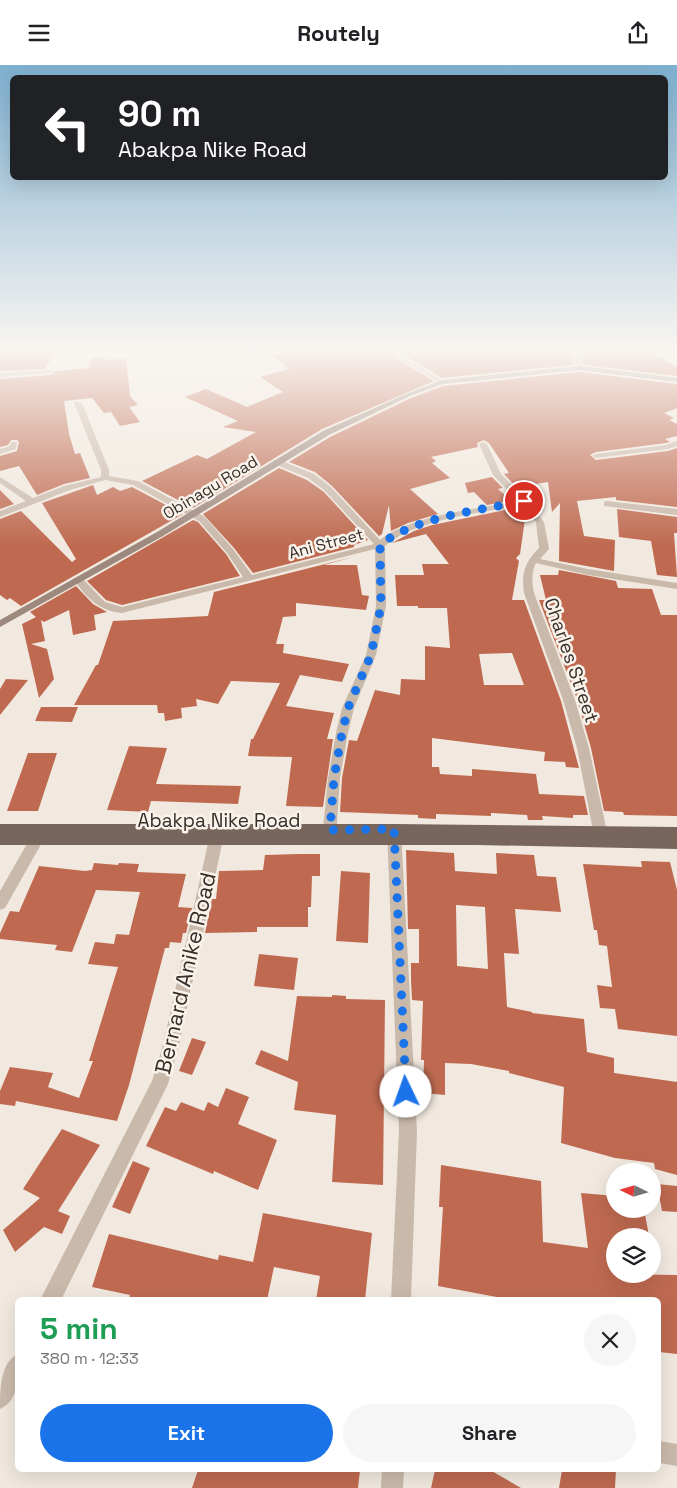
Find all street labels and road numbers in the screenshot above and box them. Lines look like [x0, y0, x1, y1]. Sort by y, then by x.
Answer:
street label: Obinagu Road [159, 451, 262, 524]
street label: Ani Street [286, 523, 366, 564]
street label: Charles Street [538, 594, 605, 726]
street label: Abakpa Nike Road [137, 808, 301, 833]
street label: Bernard Anike Road [148, 869, 222, 1077]

